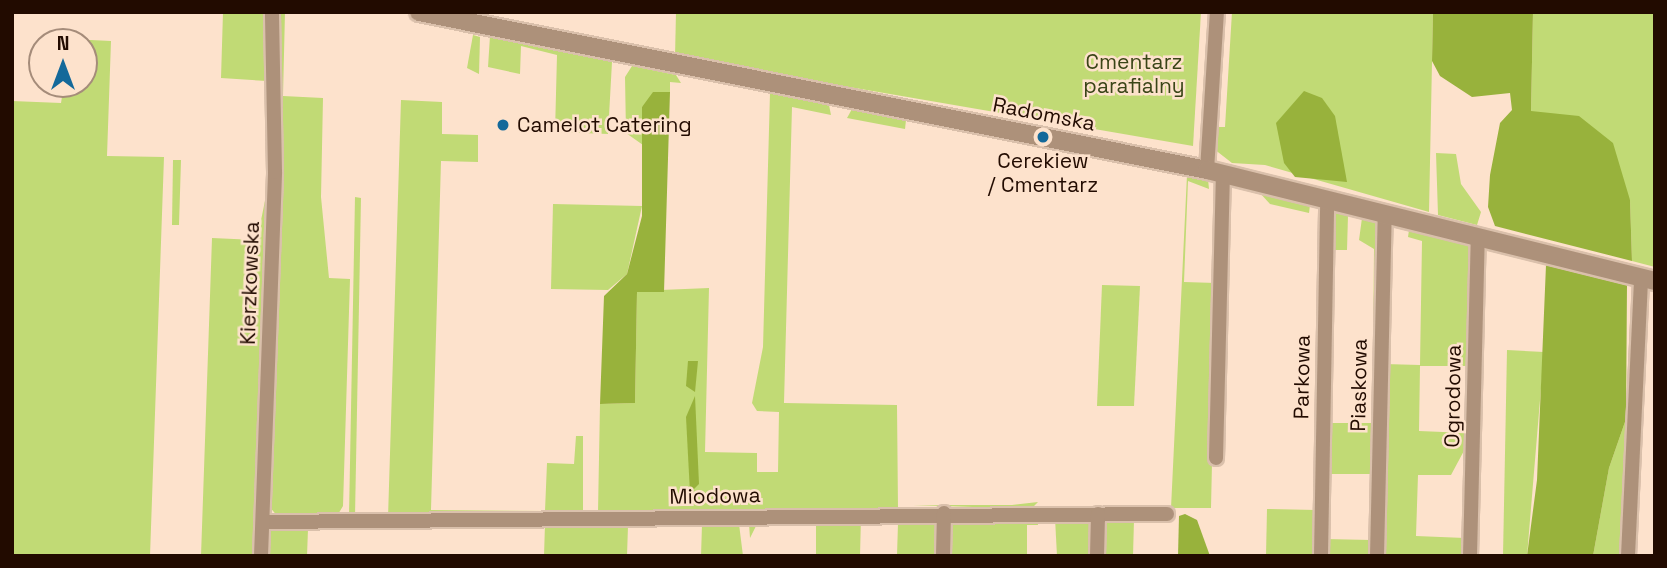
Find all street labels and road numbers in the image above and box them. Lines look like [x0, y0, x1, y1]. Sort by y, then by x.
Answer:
street label: Radomska [991, 92, 1097, 136]
street label: Kierzkowska [235, 221, 265, 345]
street label: Parkowa [1289, 334, 1315, 420]
street label: Piaskowa [1346, 338, 1372, 432]
street label: Ogrodowa [1440, 344, 1466, 448]
street label: Miodowa [669, 483, 761, 509]

